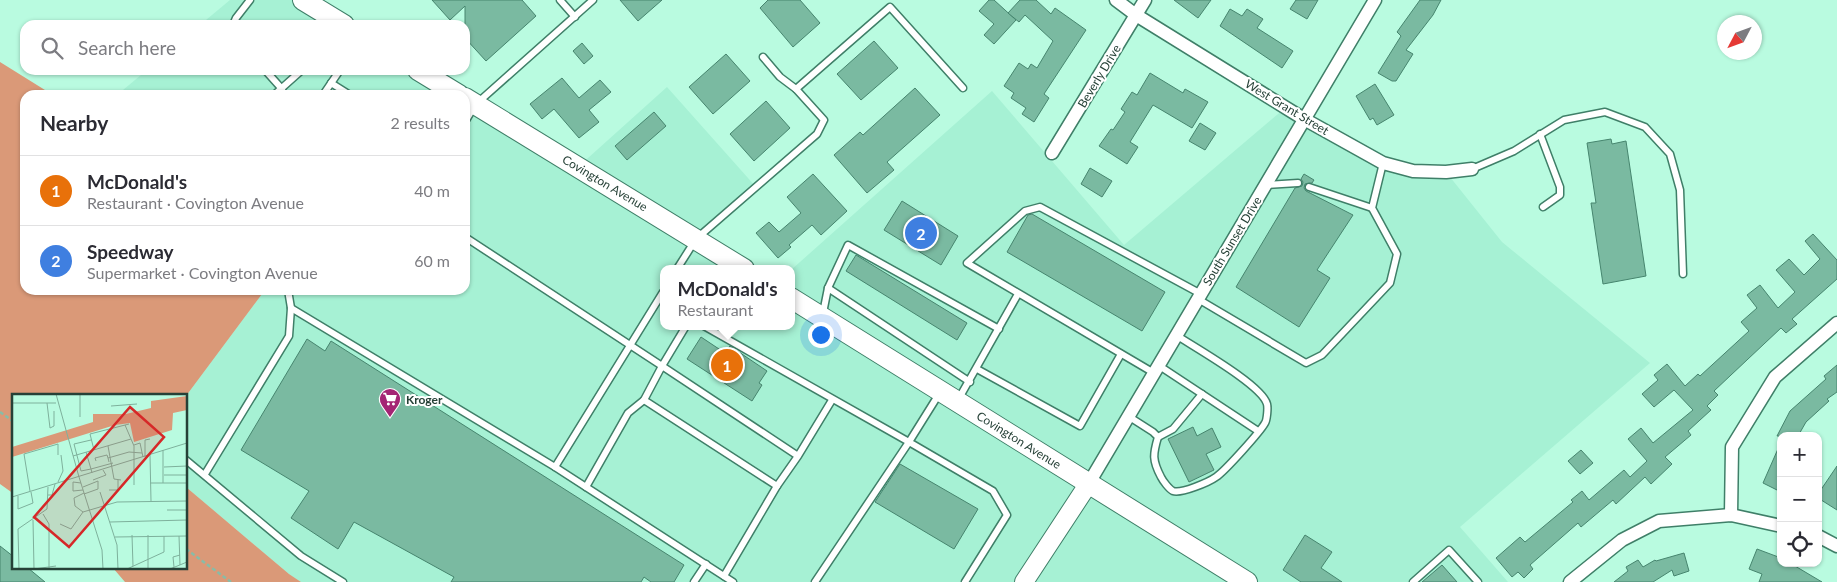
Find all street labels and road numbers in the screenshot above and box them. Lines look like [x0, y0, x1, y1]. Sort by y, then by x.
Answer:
street label: Beverly Drive [1074, 42, 1124, 110]
street label: West Grant Street [1242, 76, 1332, 138]
street label: Covington Avenue [560, 152, 650, 214]
street label: South Sunset Drive [1199, 194, 1265, 288]
street label: Covington Avenue [974, 408, 1064, 472]

